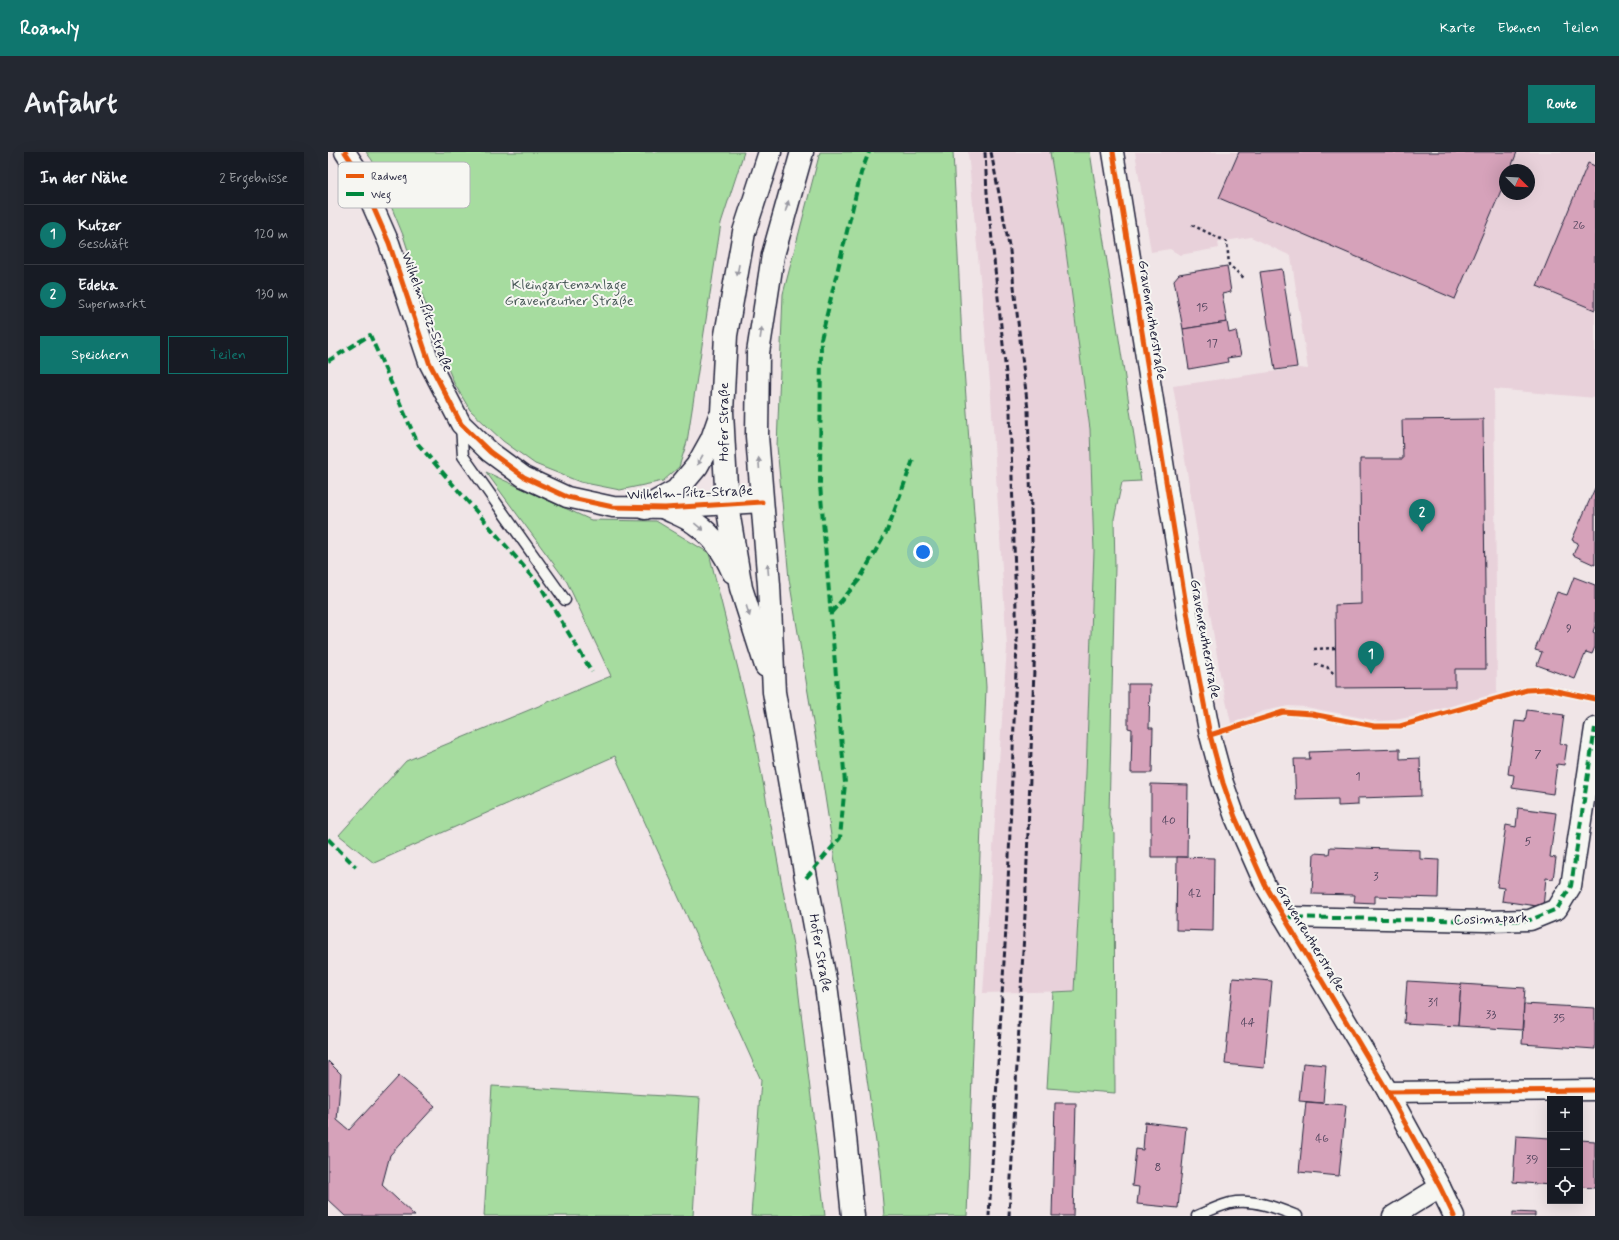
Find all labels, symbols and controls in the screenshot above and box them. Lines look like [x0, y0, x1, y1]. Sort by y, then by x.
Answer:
text: Roamly [20, 16, 79, 41]
text: Karte [1440, 19, 1475, 37]
text: Ebenen [1497, 19, 1541, 37]
text: Teilen [1563, 19, 1599, 37]
button: Route [1528, 85, 1595, 123]
text: Anfahrt [24, 86, 117, 123]
legend [338, 162, 470, 208]
north arrow [1499, 164, 1535, 200]
text: In der Nähe [40, 167, 128, 189]
text: 2 Ergebnisse [219, 170, 288, 187]
text: Radweg [371, 170, 407, 184]
text: Weg [371, 188, 391, 204]
one-way arrow [784, 200, 790, 212]
text: Kutzer [78, 216, 122, 236]
house number: 26 [1573, 218, 1586, 234]
text: 1 [50, 226, 56, 243]
text: 120 m [254, 226, 288, 243]
text: Geschäft [78, 236, 129, 253]
street label: Wilhelm-Pitz-Straße [397, 250, 457, 374]
street label: Gravenreutherstraße [1134, 259, 1170, 381]
one-way arrow [734, 264, 740, 276]
text: Edeka [78, 276, 118, 296]
park label: Kleingartenanlage Gravenreuther Straße [504, 276, 634, 310]
text: 2 [50, 286, 56, 303]
text: 130 m [255, 286, 288, 303]
text: Supermarkt [78, 296, 146, 313]
house number: 15 [1196, 300, 1208, 316]
one-way arrow [758, 327, 764, 339]
button: Speichern [40, 336, 160, 374]
button: Teilen [168, 336, 288, 374]
house number: 17 [1206, 336, 1218, 352]
street label: Hofer Straße [715, 382, 733, 462]
one-way arrow [697, 454, 704, 466]
one-way arrow [755, 457, 762, 469]
street label: Wilhelm-Pitz-Straße [627, 482, 753, 504]
pin: 2 [1409, 499, 1435, 532]
one-way arrow [694, 523, 704, 531]
your location [913, 542, 933, 562]
one-way arrow [765, 563, 771, 575]
street label: Gravenreutherstraße [1186, 578, 1224, 700]
one-way arrow [745, 606, 751, 618]
house number: 9 [1566, 621, 1572, 637]
pin: 1 [1358, 641, 1384, 674]
house number: 7 [1534, 747, 1542, 763]
house number: 1 [1355, 769, 1361, 785]
house number: 40 [1162, 813, 1176, 829]
house number: 5 [1524, 834, 1532, 850]
house number: 3 [1373, 869, 1379, 885]
street label: Gravenreutherstraße [1271, 881, 1349, 995]
house number: 42 [1188, 886, 1202, 902]
street label: Cosimapark [1453, 909, 1529, 929]
street label: Hofer Straße [804, 912, 836, 994]
house number: 31 [1428, 995, 1438, 1011]
house number: 33 [1486, 1007, 1496, 1023]
house number: 35 [1553, 1011, 1565, 1027]
house number: 44 [1241, 1015, 1255, 1031]
map controls [1547, 1096, 1583, 1204]
button: + [1547, 1096, 1583, 1132]
house number: 46 [1315, 1131, 1329, 1147]
button: − [1547, 1132, 1583, 1168]
house number: 39 [1526, 1152, 1538, 1168]
house number: 8 [1155, 1160, 1161, 1176]
button: locate [1547, 1168, 1583, 1204]

